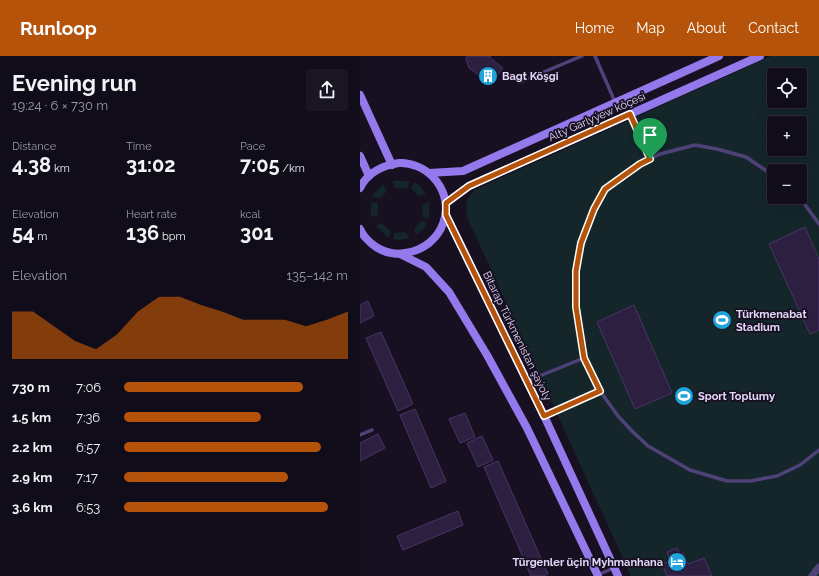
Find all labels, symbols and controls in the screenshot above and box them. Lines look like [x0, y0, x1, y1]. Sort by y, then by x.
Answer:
text: Runloop [20, 17, 97, 39]
text: Home [575, 20, 614, 36]
text: Map [636, 20, 665, 36]
text: About [687, 20, 726, 36]
text: Contact [748, 20, 799, 36]
building icon: Bagt Köşgi [477, 65, 499, 87]
map controls [767, 68, 807, 204]
button: locate [767, 68, 807, 108]
button: share [306, 69, 348, 111]
text: Evening run [12, 70, 137, 96]
place label: Bagt Köşgi [502, 70, 559, 83]
street label: Alty Garlyýew köçesi [546, 90, 648, 144]
text: 19:24 · 6 × 730 m [12, 98, 108, 113]
button: + [767, 116, 807, 156]
pin [633, 118, 667, 159]
icon: arrive [639, 124, 661, 146]
text: Distance [12, 140, 56, 153]
text: Time [126, 140, 152, 153]
text: Pace [240, 140, 265, 153]
text: 4.38 [12, 153, 51, 177]
text: 31:02 [126, 153, 176, 177]
text: 7:05 [240, 153, 280, 177]
text: km [51, 162, 70, 175]
text: /km [280, 162, 305, 175]
button: − [767, 164, 807, 204]
text: Elevation [12, 208, 59, 221]
text: Heart rate [126, 208, 177, 221]
text: kcal [240, 208, 261, 221]
text: 54 [12, 221, 35, 245]
text: 136 [126, 221, 159, 245]
text: 301 [240, 221, 273, 245]
text: m [35, 230, 47, 243]
text: bpm [159, 230, 186, 243]
text: Elevation [12, 268, 67, 283]
text: 135–142 m [286, 268, 348, 283]
street label: Bitarap Türkmenistan şaýoly [480, 269, 554, 403]
place label: Türkmenabat Stadium [736, 308, 807, 334]
sports icon: Türkmenabat Stadium [711, 309, 733, 331]
text: 730 m [12, 380, 50, 395]
text: 7:06 [76, 380, 101, 395]
sports icon: Sport Toplumy [673, 385, 695, 407]
place label: Sport Toplumy [698, 390, 775, 403]
text: 1.5 km [12, 410, 51, 425]
text: 7:36 [76, 410, 100, 425]
text: 2.2 km [12, 440, 52, 455]
text: 6:57 [76, 440, 100, 455]
text: 2.9 km [12, 470, 52, 485]
text: 7:17 [76, 470, 98, 485]
text: 3.6 km [12, 500, 53, 515]
text: 6:53 [76, 500, 100, 515]
hotel icon: Türgenler üçin Myhmanhana [666, 551, 688, 573]
place label: Türgenler üçin Myhmanhana [512, 556, 663, 569]

